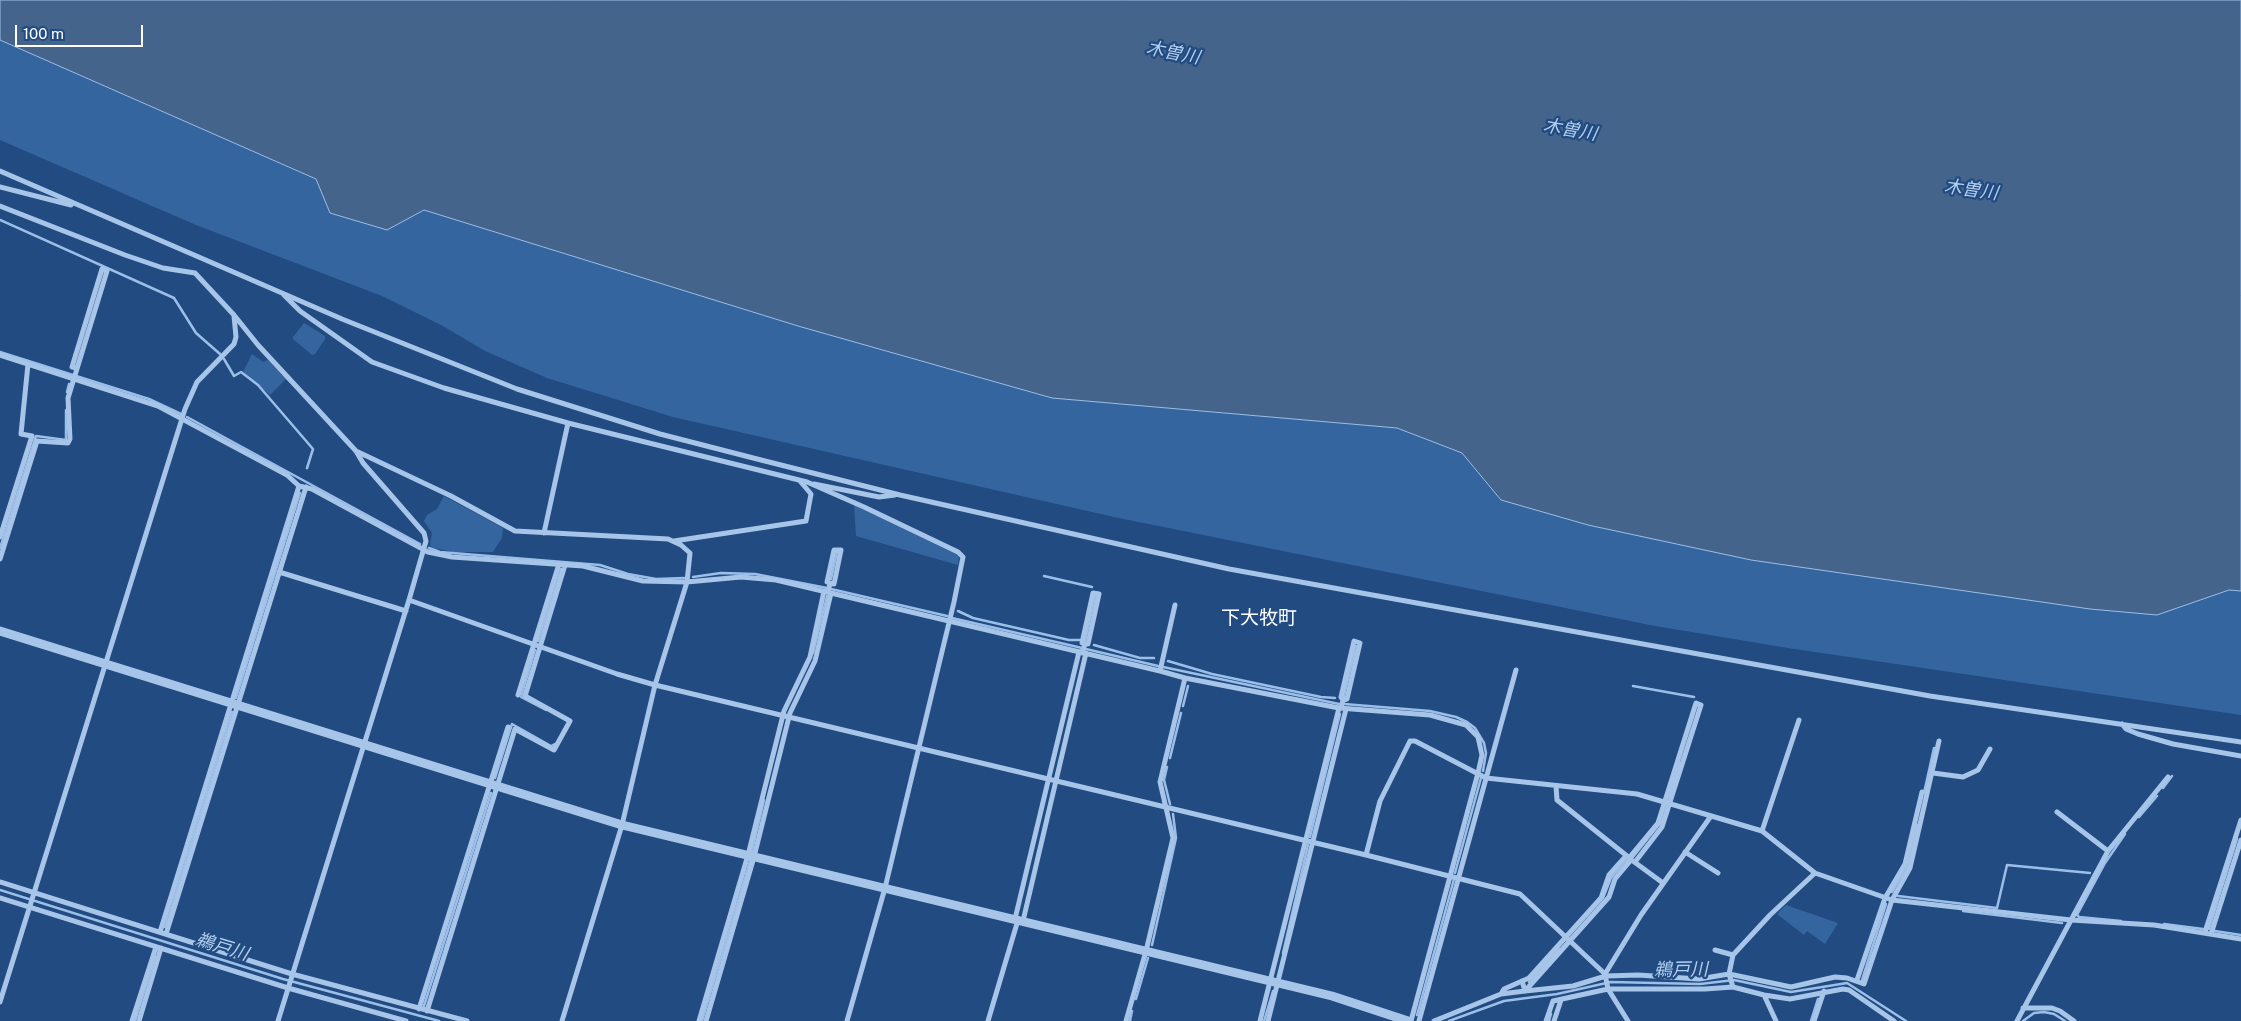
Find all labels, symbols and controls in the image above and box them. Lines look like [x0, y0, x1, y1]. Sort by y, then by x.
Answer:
scale bar [18, 15, 145, 47]
text: 100 m [23, 25, 64, 42]
water label: 木曽川 [1144, 37, 1202, 69]
water label: 木曽川 [1542, 115, 1598, 145]
water label: 木曽川 [1943, 176, 1999, 204]
district label: 下大牧町 [1221, 607, 1297, 629]
water label: 鵜戸川 [193, 929, 251, 965]
water label: 鵜戸川 [1654, 959, 1708, 981]

